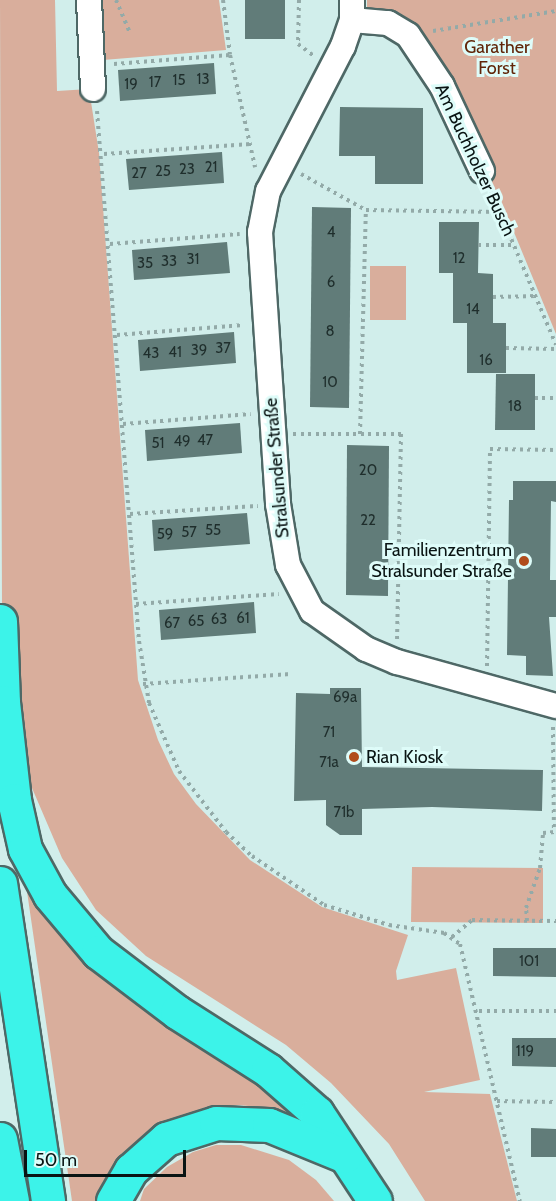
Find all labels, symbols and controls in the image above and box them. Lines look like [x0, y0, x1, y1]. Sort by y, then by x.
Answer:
park label: Garather Forst [464, 37, 530, 80]
house number: 13 [196, 71, 210, 89]
house number: 15 [172, 72, 186, 90]
house number: 17 [149, 74, 161, 92]
house number: 19 [124, 76, 138, 94]
street label: Am Buchholzer Busch [430, 80, 520, 240]
house number: 21 [205, 159, 217, 177]
house number: 23 [179, 161, 195, 179]
house number: 25 [155, 163, 171, 181]
house number: 27 [131, 165, 147, 183]
house number: 4 [327, 224, 335, 242]
house number: 12 [453, 250, 465, 268]
house number: 31 [186, 251, 200, 269]
house number: 33 [161, 253, 177, 271]
house number: 35 [137, 255, 153, 273]
house number: 6 [327, 274, 335, 292]
house number: 14 [466, 301, 480, 319]
house number: 8 [325, 323, 335, 341]
house number: 37 [215, 340, 231, 358]
house number: 39 [191, 342, 207, 360]
house number: 41 [168, 344, 182, 362]
house number: 43 [143, 345, 159, 363]
house number: 16 [479, 352, 493, 370]
house number: 10 [322, 374, 338, 392]
street label: Stralsunder Straße [260, 397, 294, 539]
house number: 18 [508, 398, 522, 416]
house number: 47 [197, 432, 213, 450]
house number: 49 [173, 433, 191, 451]
house number: 51 [151, 435, 165, 453]
house number: 20 [359, 462, 377, 480]
house number: 22 [360, 512, 376, 530]
house number: 55 [205, 522, 221, 540]
house number: 57 [181, 524, 197, 542]
house number: 59 [157, 526, 173, 544]
place label: Familienzentrum Stralsunder Straße [371, 540, 512, 582]
marker: Familienzentrum Stralsunder Straße [517, 554, 531, 568]
house number: 61 [236, 610, 250, 628]
house number: 63 [211, 611, 227, 629]
house number: 65 [188, 613, 204, 631]
house number: 67 [164, 615, 180, 633]
house number: 69a [333, 689, 357, 707]
house number: 71 [323, 724, 335, 742]
place label: Rian Kiosk [366, 746, 443, 768]
marker: Rian Kiosk [347, 750, 361, 764]
house number: 71a [319, 754, 339, 772]
house number: 71b [334, 804, 354, 822]
house number: 101 [519, 953, 539, 971]
house number: 119 [516, 1043, 534, 1061]
scale bar [27, 1138, 189, 1176]
text: 50 m [35, 1149, 77, 1171]

